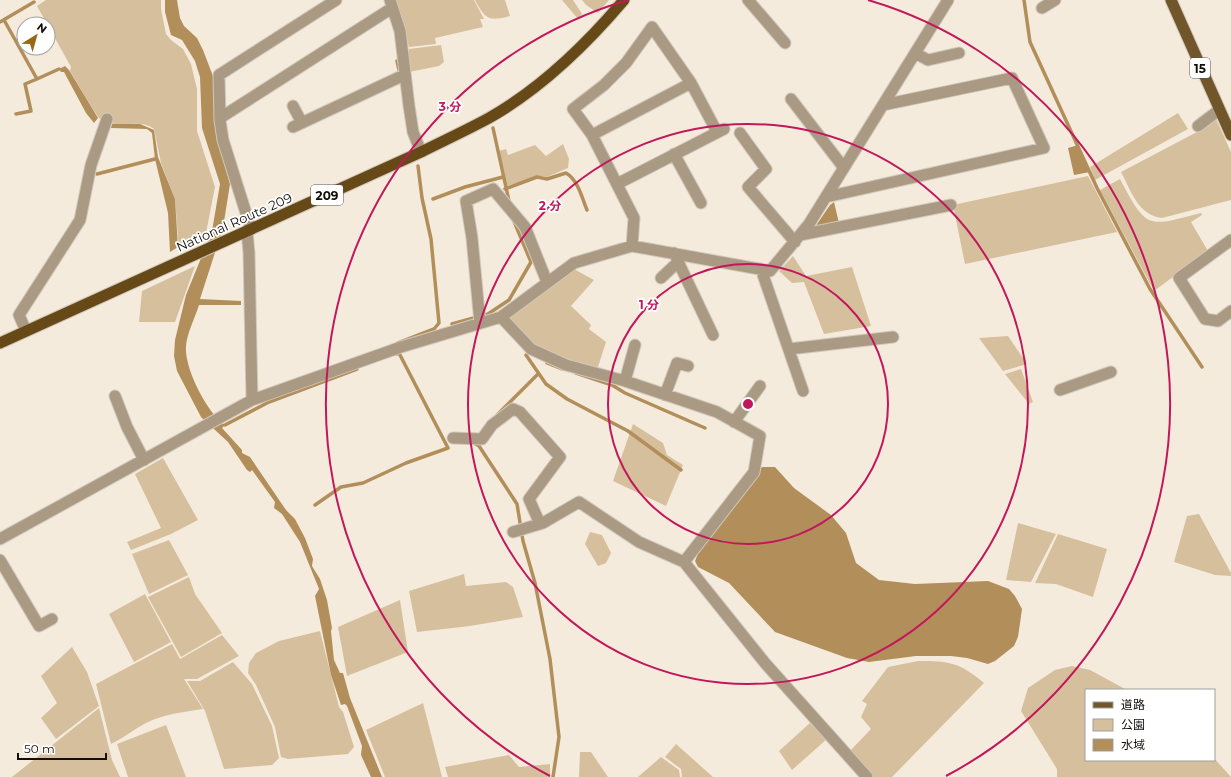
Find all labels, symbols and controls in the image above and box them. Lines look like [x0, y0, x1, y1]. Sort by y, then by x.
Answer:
north arrow [16, 16, 56, 56]
text: N [34, 20, 50, 36]
road number: 15 [1190, 58, 1210, 78]
text: 3 分 [438, 99, 461, 114]
road number: 209 [311, 185, 343, 205]
street label: National Route 209 [174, 189, 294, 255]
text: 2 分 [539, 198, 561, 213]
text: 1 分 [639, 297, 659, 312]
centre of rings [741, 397, 755, 411]
legend [1085, 689, 1215, 761]
text: 道路 [1121, 697, 1145, 712]
text: 公園 [1121, 717, 1145, 732]
scale bar [18, 735, 106, 761]
text: 水域 [1121, 737, 1145, 752]
text: 50 m [24, 741, 55, 756]

